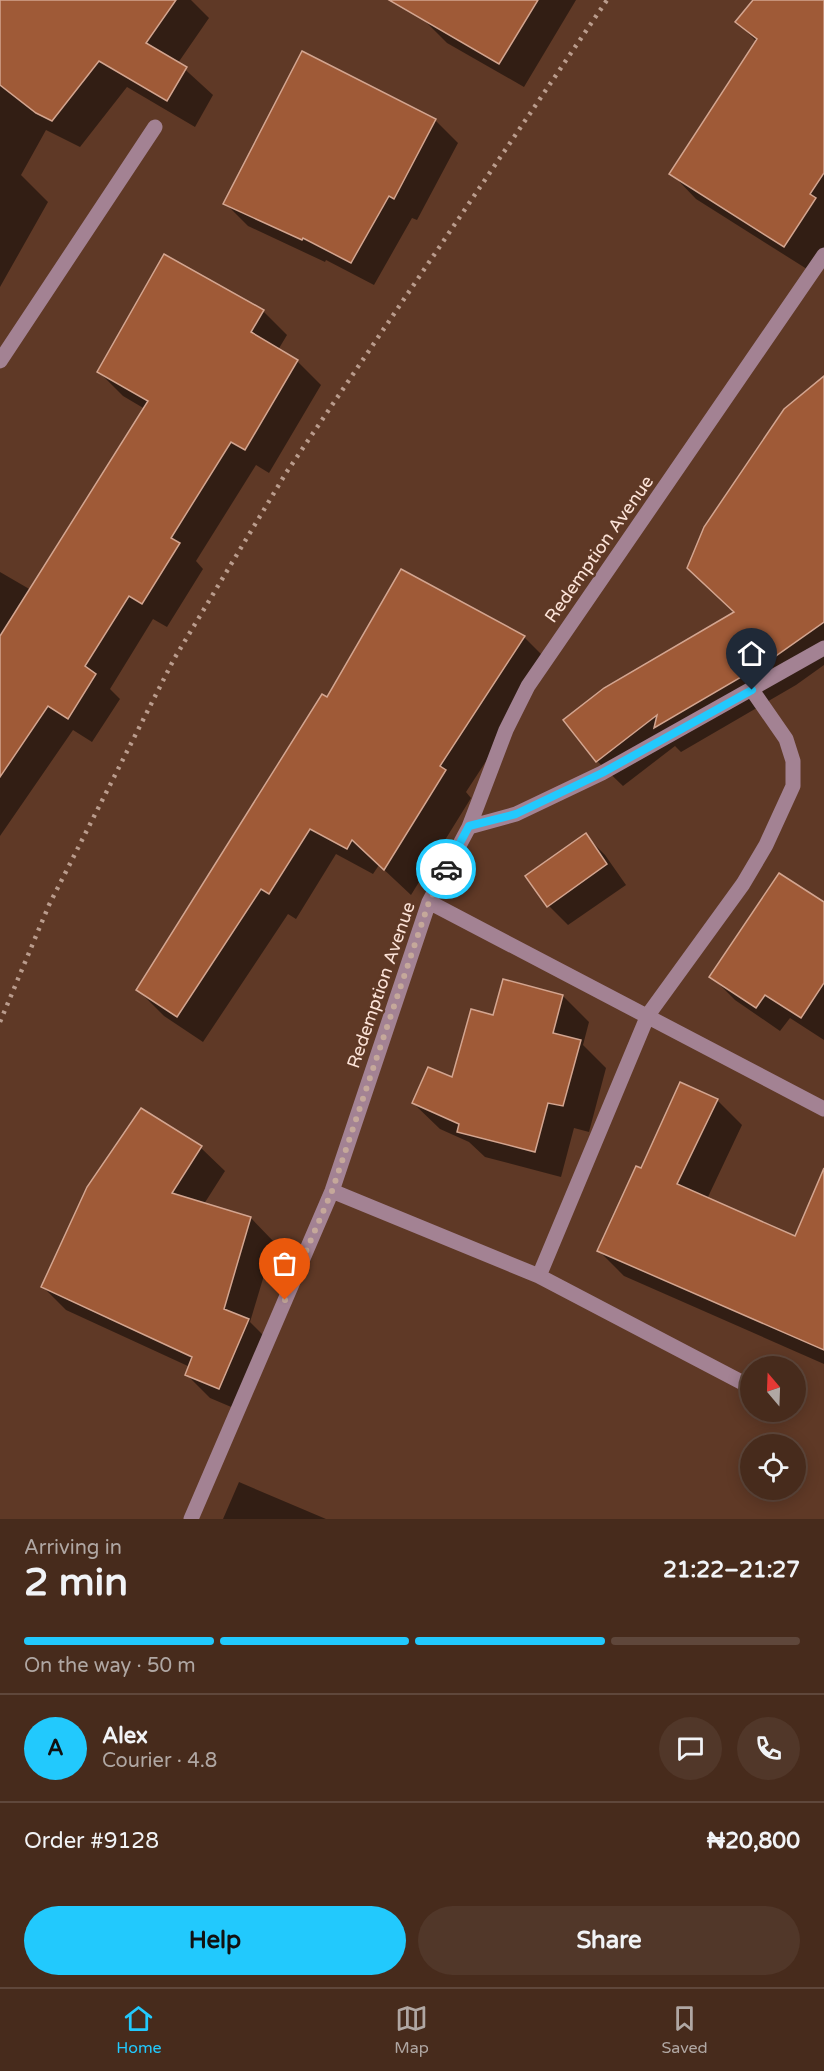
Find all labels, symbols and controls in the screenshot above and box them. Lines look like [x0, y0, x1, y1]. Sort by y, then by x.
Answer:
street label: Redemption Avenue [540, 471, 658, 627]
pin [726, 628, 777, 690]
icon: home [735, 637, 768, 670]
courier [416, 839, 476, 899]
icon: car [430, 853, 463, 886]
street label: Redemption Avenue [342, 899, 420, 1071]
pin [259, 1238, 310, 1300]
icon: bag [268, 1247, 301, 1280]
north arrow [740, 1356, 806, 1422]
map controls [740, 1356, 806, 1500]
button: locate [740, 1434, 806, 1500]
text: Arriving in [24, 1536, 122, 1560]
text: 21:22–21:27 [663, 1557, 800, 1583]
text: 2 min [24, 1559, 128, 1606]
text: On the way · 50 m [24, 1654, 196, 1678]
button: chat [659, 1717, 722, 1780]
button: phone [737, 1717, 800, 1780]
text: Alex [102, 1723, 148, 1749]
text: A [47, 1735, 64, 1761]
text: Courier · 4.8 [102, 1749, 217, 1773]
text: Order #9128 [24, 1828, 159, 1854]
text: ₦20,800 [707, 1828, 800, 1854]
button: Help [24, 1906, 406, 1975]
button: Share [418, 1906, 800, 1975]
tab: Home [116, 2002, 162, 2058]
tab: Map [394, 2002, 429, 2058]
tab: Saved [661, 2002, 708, 2058]

